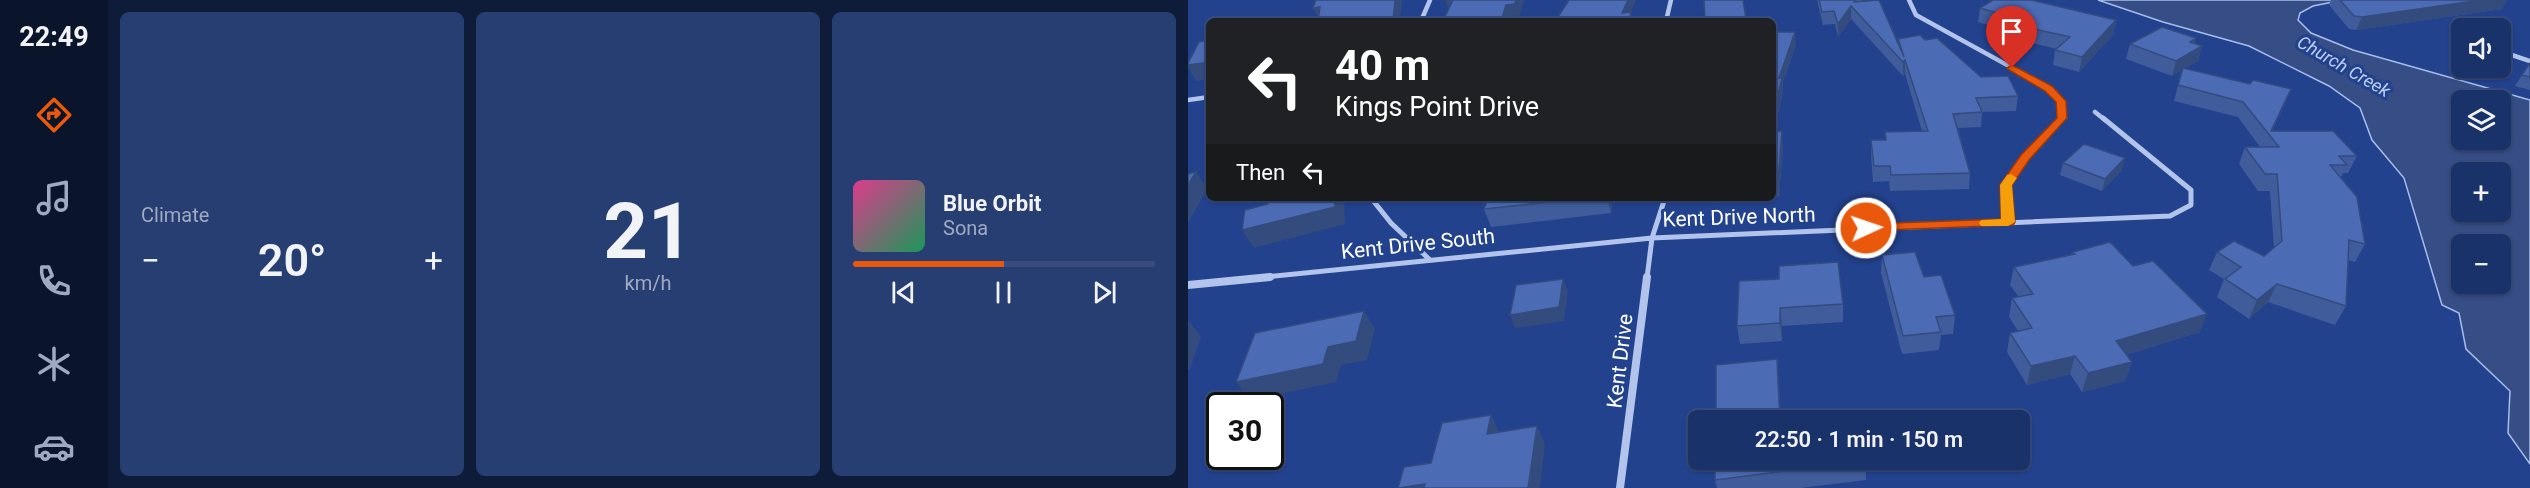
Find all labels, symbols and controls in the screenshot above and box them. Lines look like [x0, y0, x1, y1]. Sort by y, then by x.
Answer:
pin [1986, 6, 2037, 68]
icon: arrive [1995, 15, 2028, 48]
map controls [2451, 18, 2511, 294]
button: sound [2451, 18, 2511, 78]
text: 22:49 [19, 21, 89, 53]
water label: Church Creek [2294, 31, 2395, 102]
text: 40 m [1335, 41, 1430, 90]
icon: left [1236, 42, 1314, 120]
button: layers [2451, 90, 2511, 150]
text: Kings Point Drive [1335, 91, 1539, 123]
icon: directions [33, 94, 75, 136]
icon: left [1297, 156, 1330, 189]
text: Then [1236, 160, 1285, 185]
button: + [2451, 162, 2511, 222]
icon: music [33, 177, 75, 219]
text: 21 [603, 186, 693, 277]
text: Blue Orbit [943, 191, 1041, 216]
position arrow [1834, 196, 1898, 260]
street label: Kent Drive North [1662, 202, 1816, 232]
text: Climate [141, 203, 209, 227]
text: Sona [943, 216, 988, 240]
street label: Kent Drive South [1340, 224, 1496, 264]
text: 20° [258, 234, 326, 287]
button: − [2451, 234, 2511, 294]
text: − [141, 241, 160, 280]
text: + [424, 241, 443, 280]
icon: phone [33, 260, 75, 302]
text: km/h [625, 271, 671, 295]
icon: previous [887, 276, 920, 309]
icon: pause [987, 276, 1020, 309]
icon: next [1088, 276, 1121, 309]
street label: Kent Drive [1602, 312, 1638, 410]
icon: climate [33, 343, 75, 385]
speed limit sign: 30 [1206, 392, 1284, 470]
icon: car [33, 426, 75, 468]
text: 22:50 · 1 min · 150 m [1755, 427, 1963, 452]

